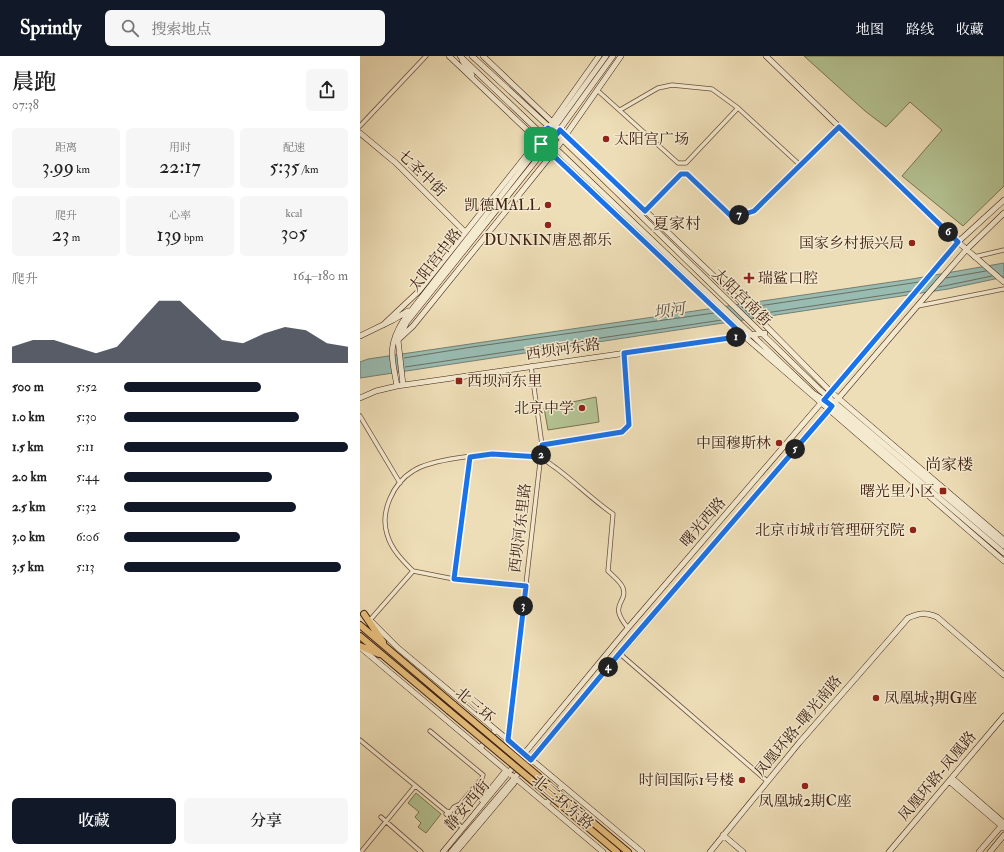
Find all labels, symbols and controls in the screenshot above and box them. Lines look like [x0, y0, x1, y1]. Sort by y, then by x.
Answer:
search box [105, 10, 385, 46]
text: Sprintly [20, 16, 81, 40]
icon: search [119, 17, 141, 39]
text: 搜索地点 [151, 20, 211, 39]
text: 地图 [856, 21, 884, 38]
text: 路线 [906, 21, 934, 38]
text: 收藏 [956, 21, 984, 38]
text: 晨跑 [12, 68, 56, 96]
button: share [306, 69, 348, 111]
text: 07:38 [12, 97, 39, 113]
pin [524, 127, 558, 161]
place label: 太阳宫广场 [614, 130, 689, 149]
icon: arrive [530, 133, 552, 155]
marker: 太阳宫广场 [601, 134, 611, 144]
text: 距离 [55, 141, 77, 154]
text: 用时 [169, 141, 191, 154]
text: 配速 [283, 141, 305, 154]
street label: 七圣中街 [393, 146, 450, 201]
text: 3.99 [42, 154, 74, 179]
text: 22:17 [159, 154, 201, 179]
text: 5:35 [269, 154, 300, 179]
text: km [74, 163, 90, 176]
text: /km [300, 163, 319, 176]
place label: 凯德MALL [464, 196, 540, 215]
marker: 凯德MALL [543, 200, 553, 210]
pin: 7 [729, 205, 749, 225]
text: kcal [286, 207, 302, 220]
text: 7 [736, 208, 742, 221]
text: 爬升 [55, 209, 77, 222]
text: 心率 [169, 209, 191, 222]
district label: 夏家村 [653, 214, 701, 234]
text: 305 [281, 220, 307, 245]
marker: DUNKIN唐恩都乐 [543, 220, 553, 230]
text: 23 [52, 222, 69, 247]
text: 139 [157, 222, 182, 247]
pin: 6 [938, 222, 958, 242]
street label: 太阳宫中路 [405, 225, 466, 296]
text: 6 [945, 225, 951, 238]
text: m [69, 231, 80, 244]
text: bpm [182, 231, 203, 244]
place label: DUNKIN唐恩都乐 [484, 231, 612, 250]
place label: 国家乡村振兴局 [799, 234, 904, 253]
marker: 国家乡村振兴局 [907, 238, 917, 248]
street label: 太阳宫南街 [708, 264, 775, 330]
text: 164–180 m [293, 268, 348, 284]
place label: 瑞鲨口腔 [758, 269, 818, 288]
text: 爬升 [12, 271, 38, 287]
marker: 瑞鲨口腔 [743, 272, 755, 284]
water label: 坝河 [652, 298, 689, 323]
pin: 1 [726, 327, 746, 347]
text: 1 [734, 330, 738, 343]
street label: 西坝河东路 [525, 335, 602, 364]
place label: 西坝河东里 [467, 372, 542, 391]
marker: 西坝河东里 [454, 376, 464, 386]
text: 500 m [12, 379, 44, 395]
text: 5:52 [76, 379, 97, 395]
place label: 北京中学 [514, 399, 574, 418]
marker: 北京中学 [577, 403, 587, 413]
text: 1.0 km [12, 409, 45, 425]
text: 5:30 [76, 409, 97, 425]
place label: 中国穆斯林 [696, 434, 771, 453]
marker: 中国穆斯林 [774, 438, 784, 448]
text: 1.5 km [12, 439, 44, 455]
text: 5:11 [76, 439, 94, 455]
pin: 5 [785, 439, 805, 459]
text: 5 [793, 442, 797, 455]
pin: 2 [531, 445, 551, 465]
text: 2 [538, 448, 544, 461]
district label: 尚家楼 [925, 455, 973, 475]
text: 2.0 km [12, 469, 47, 485]
text: 5:44 [76, 469, 99, 485]
street label: 西坝河东里路 [506, 482, 535, 574]
place label: 曙光里小区 [860, 482, 935, 501]
marker: 曙光里小区 [938, 486, 948, 496]
street label: 曙光西路 [677, 493, 730, 551]
text: 2.5 km [12, 499, 46, 515]
text: 5:32 [76, 499, 97, 515]
place label: 北京市城市管理研究院 [755, 521, 905, 540]
marker: 北京市城市管理研究院 [908, 525, 918, 535]
text: 3.0 km [12, 529, 45, 545]
text: 6:06 [76, 529, 99, 545]
text: 3.5 km [12, 559, 44, 575]
text: 5:13 [76, 559, 95, 575]
pin: 3 [513, 596, 533, 616]
text: 3 [521, 599, 525, 612]
pin: 4 [598, 657, 618, 677]
text: 4 [605, 660, 611, 673]
street label: 凤凰环路-曙光南路 [750, 672, 846, 781]
street label: 北三环 [451, 684, 498, 727]
place label: 凤凰城3期G座 [884, 689, 977, 708]
marker: 凤凰城3期G座 [871, 693, 881, 703]
street label: 凤凰环路-凤凰路 [894, 728, 980, 825]
street label: 北三环东路 [528, 771, 598, 834]
place label: 时间国际1号楼 [639, 771, 734, 790]
marker: 时间国际1号楼 [737, 775, 747, 785]
street label: 静安西街 [441, 776, 494, 834]
marker: 凤凰城2期C座 [800, 781, 810, 791]
place label: 凤凰城2期C座 [758, 792, 852, 811]
button: 收藏 [12, 798, 176, 844]
button: 分享 [184, 798, 348, 844]

